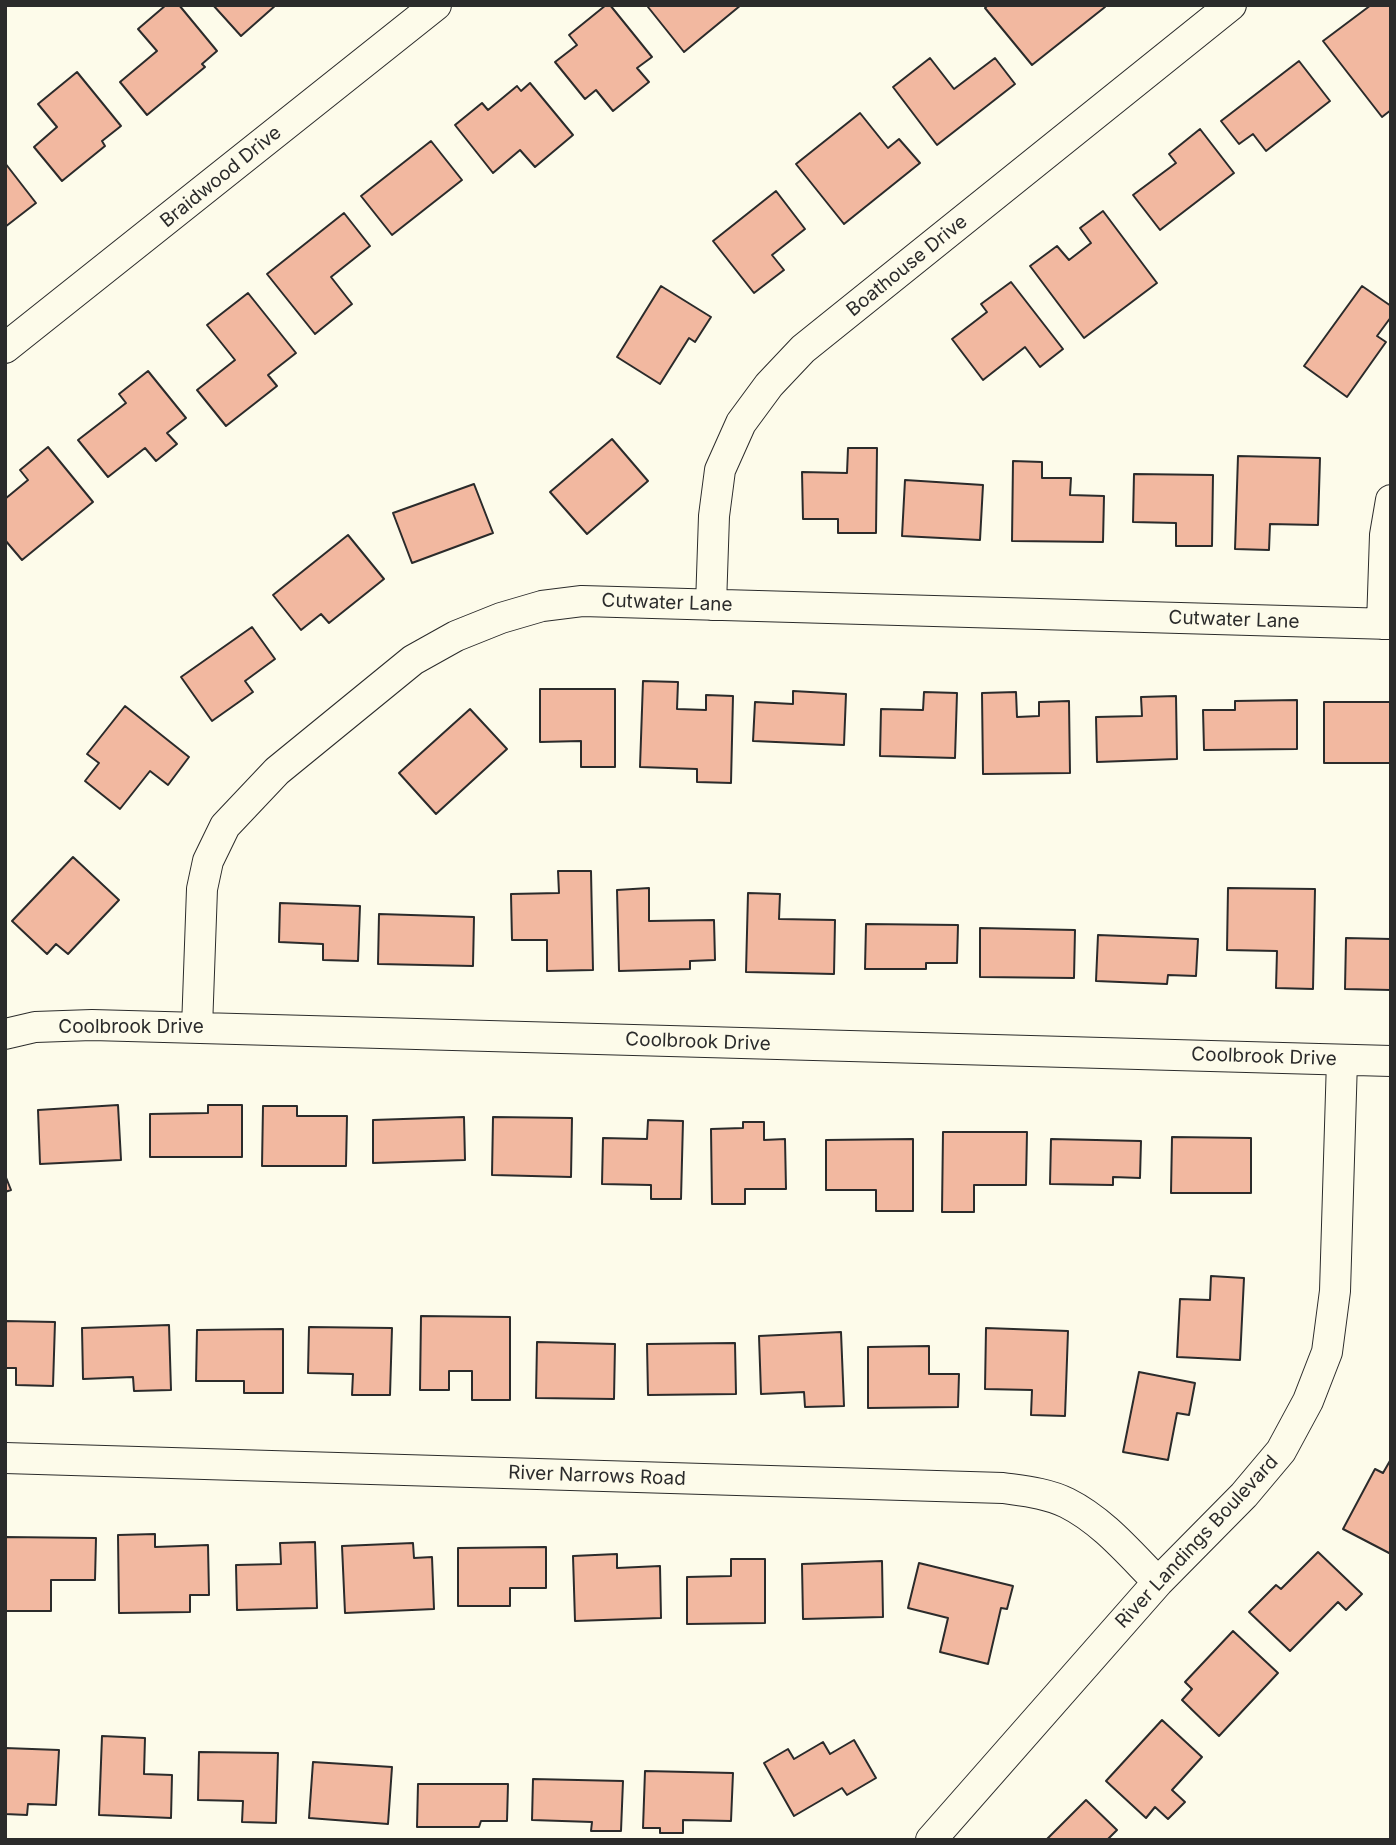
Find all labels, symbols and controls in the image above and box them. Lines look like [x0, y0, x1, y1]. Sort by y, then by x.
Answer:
street label: Braidwood Drive [156, 121, 286, 233]
street label: Boathouse Drive [842, 210, 972, 322]
street label: Cutwater Lane [601, 589, 733, 617]
street label: Cutwater Lane [1168, 606, 1300, 634]
street label: Coolbrook Drive [58, 1016, 204, 1038]
street label: Coolbrook Drive [625, 1028, 771, 1056]
street label: Coolbrook Drive [1191, 1043, 1337, 1071]
street label: River Landings Boulevard [1111, 1451, 1283, 1633]
street label: River Narrows Road [508, 1462, 686, 1490]

